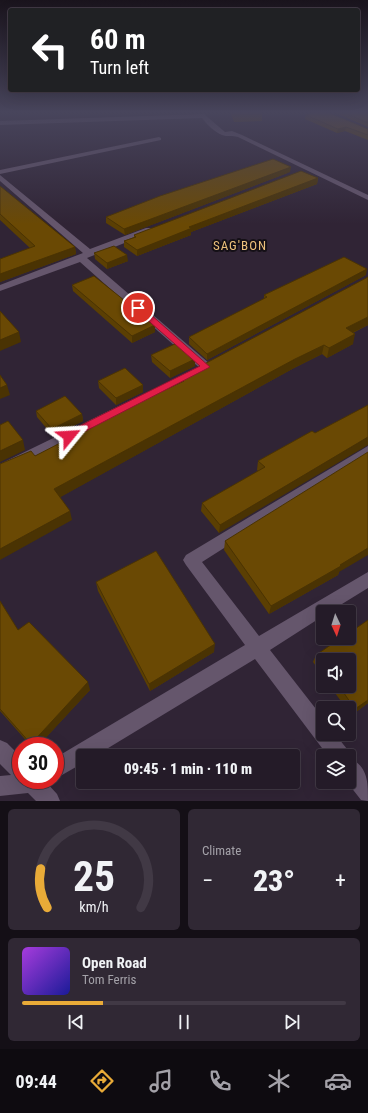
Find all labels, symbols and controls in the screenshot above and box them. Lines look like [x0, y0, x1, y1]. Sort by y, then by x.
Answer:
text: 60 m [90, 23, 146, 56]
icon: left [24, 24, 76, 76]
text: Turn left [90, 57, 149, 78]
district label: SAG'BON [213, 238, 267, 253]
pin [121, 291, 155, 325]
icon: arrive [127, 297, 149, 319]
position arrow [48, 415, 90, 457]
north arrow [316, 605, 356, 645]
map controls [316, 605, 356, 789]
button: sound [316, 653, 356, 693]
button: search [316, 701, 356, 741]
speed limit sign: 30 [12, 737, 64, 789]
button: layers [316, 749, 356, 789]
text: 09:45 · 1 min · 110 m [124, 760, 252, 778]
text: Climate [202, 843, 241, 858]
text: 25 [73, 851, 115, 900]
text: 23° [253, 863, 295, 898]
text: − [202, 868, 213, 893]
text: + [335, 868, 346, 893]
text: km/h [79, 898, 109, 914]
text: Open Road [82, 954, 147, 972]
text: Tom Ferris [82, 972, 136, 987]
icon: previous [65, 1011, 87, 1033]
icon: pause [173, 1011, 195, 1033]
icon: next [281, 1011, 303, 1033]
icon: directions [88, 1067, 116, 1095]
icon: music [147, 1067, 175, 1095]
icon: phone [206, 1067, 234, 1095]
icon: climate [265, 1067, 293, 1095]
icon: car [324, 1067, 352, 1095]
text: 09:44 [16, 1071, 57, 1092]

